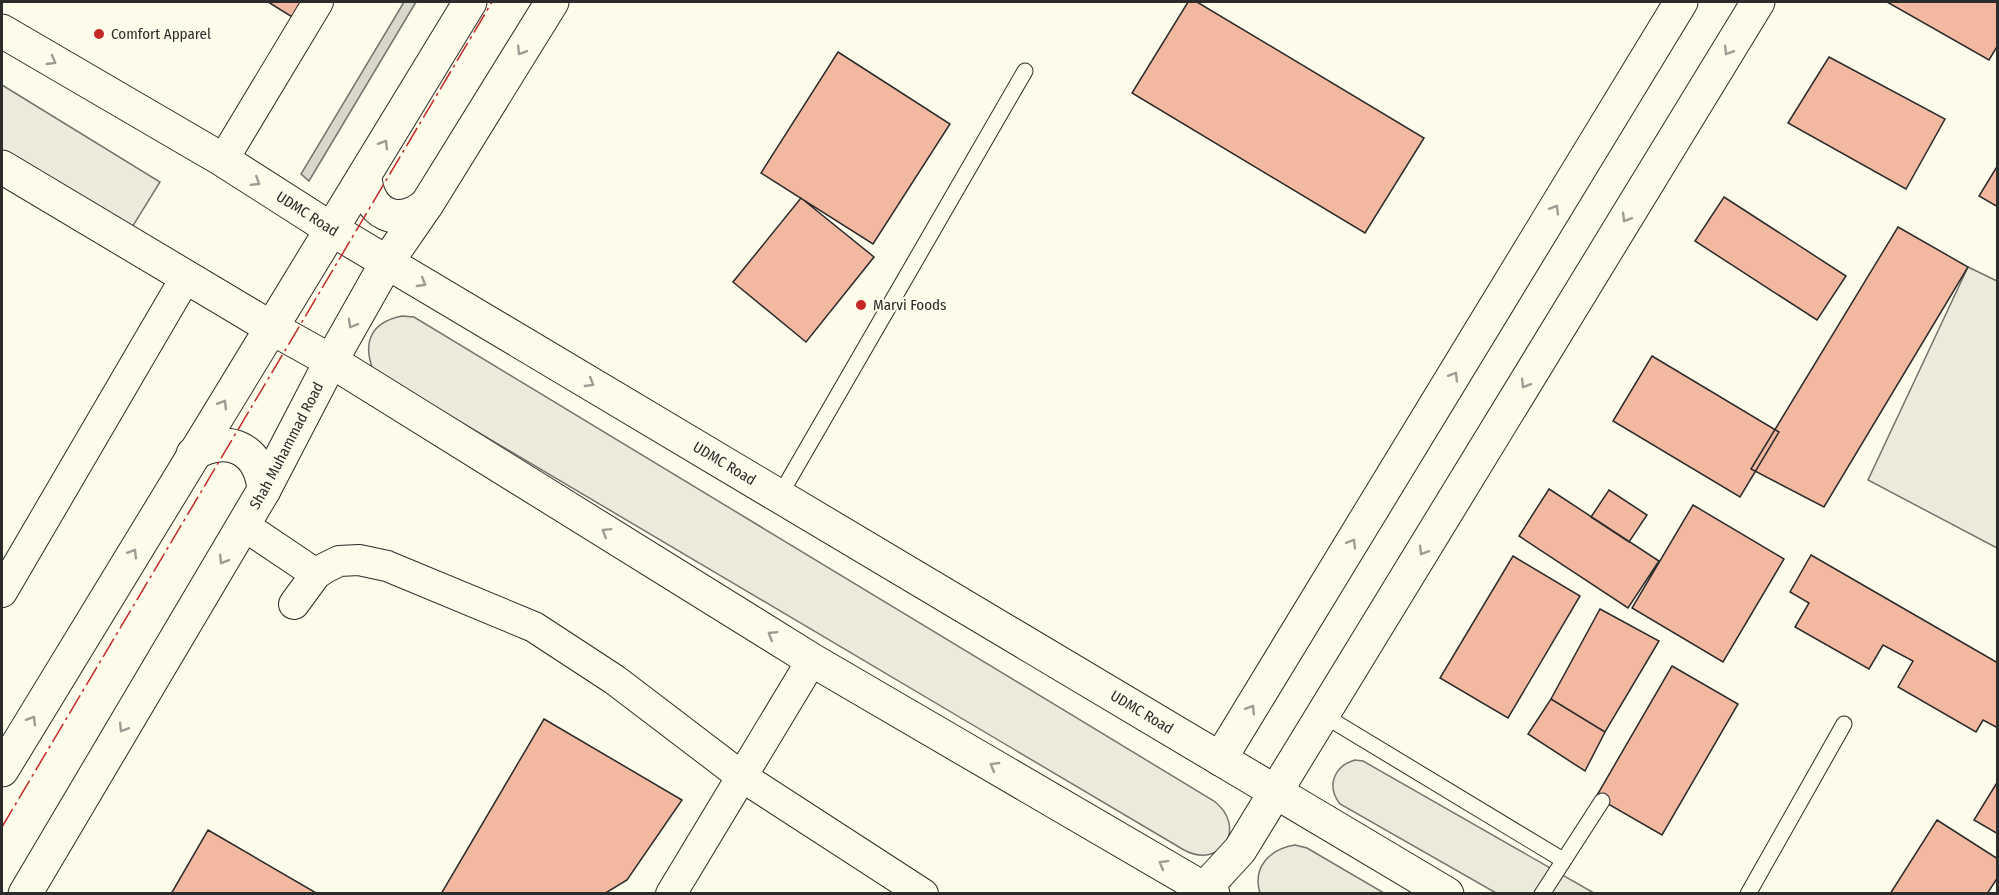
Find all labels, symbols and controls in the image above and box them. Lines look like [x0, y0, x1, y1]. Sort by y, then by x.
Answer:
place label: Comfort Apparel [111, 25, 211, 43]
marker: Comfort Apparel [92, 27, 106, 41]
one-way arrow [517, 45, 529, 55]
one-way arrow [1723, 45, 1735, 55]
one-way arrow [46, 54, 56, 65]
one-way arrow [377, 140, 389, 150]
one-way arrow [250, 174, 260, 186]
street label: UDMC Road [273, 187, 342, 240]
one-way arrow [1548, 205, 1559, 215]
one-way arrow [1622, 212, 1634, 222]
one-way arrow [416, 276, 426, 287]
place label: Marvi Foods [873, 296, 947, 314]
marker: Marvi Foods [854, 298, 868, 312]
one-way arrow [348, 318, 359, 328]
one-way arrow [1446, 372, 1458, 382]
one-way arrow [584, 375, 594, 387]
one-way arrow [1520, 378, 1532, 388]
street label: Shah Muhammad Road [246, 379, 327, 513]
one-way arrow [216, 400, 228, 410]
street label: UDMC Road [690, 438, 759, 489]
one-way arrow [602, 527, 612, 539]
one-way arrow [1345, 539, 1357, 549]
one-way arrow [1419, 545, 1431, 555]
one-way arrow [125, 549, 137, 559]
one-way arrow [218, 554, 230, 564]
one-way arrow [768, 630, 778, 642]
street label: UDMC Road [1107, 686, 1177, 738]
one-way arrow [1244, 705, 1256, 715]
one-way arrow [24, 716, 36, 726]
one-way arrow [119, 722, 131, 732]
one-way arrow [990, 762, 1000, 773]
one-way arrow [1159, 860, 1169, 871]

